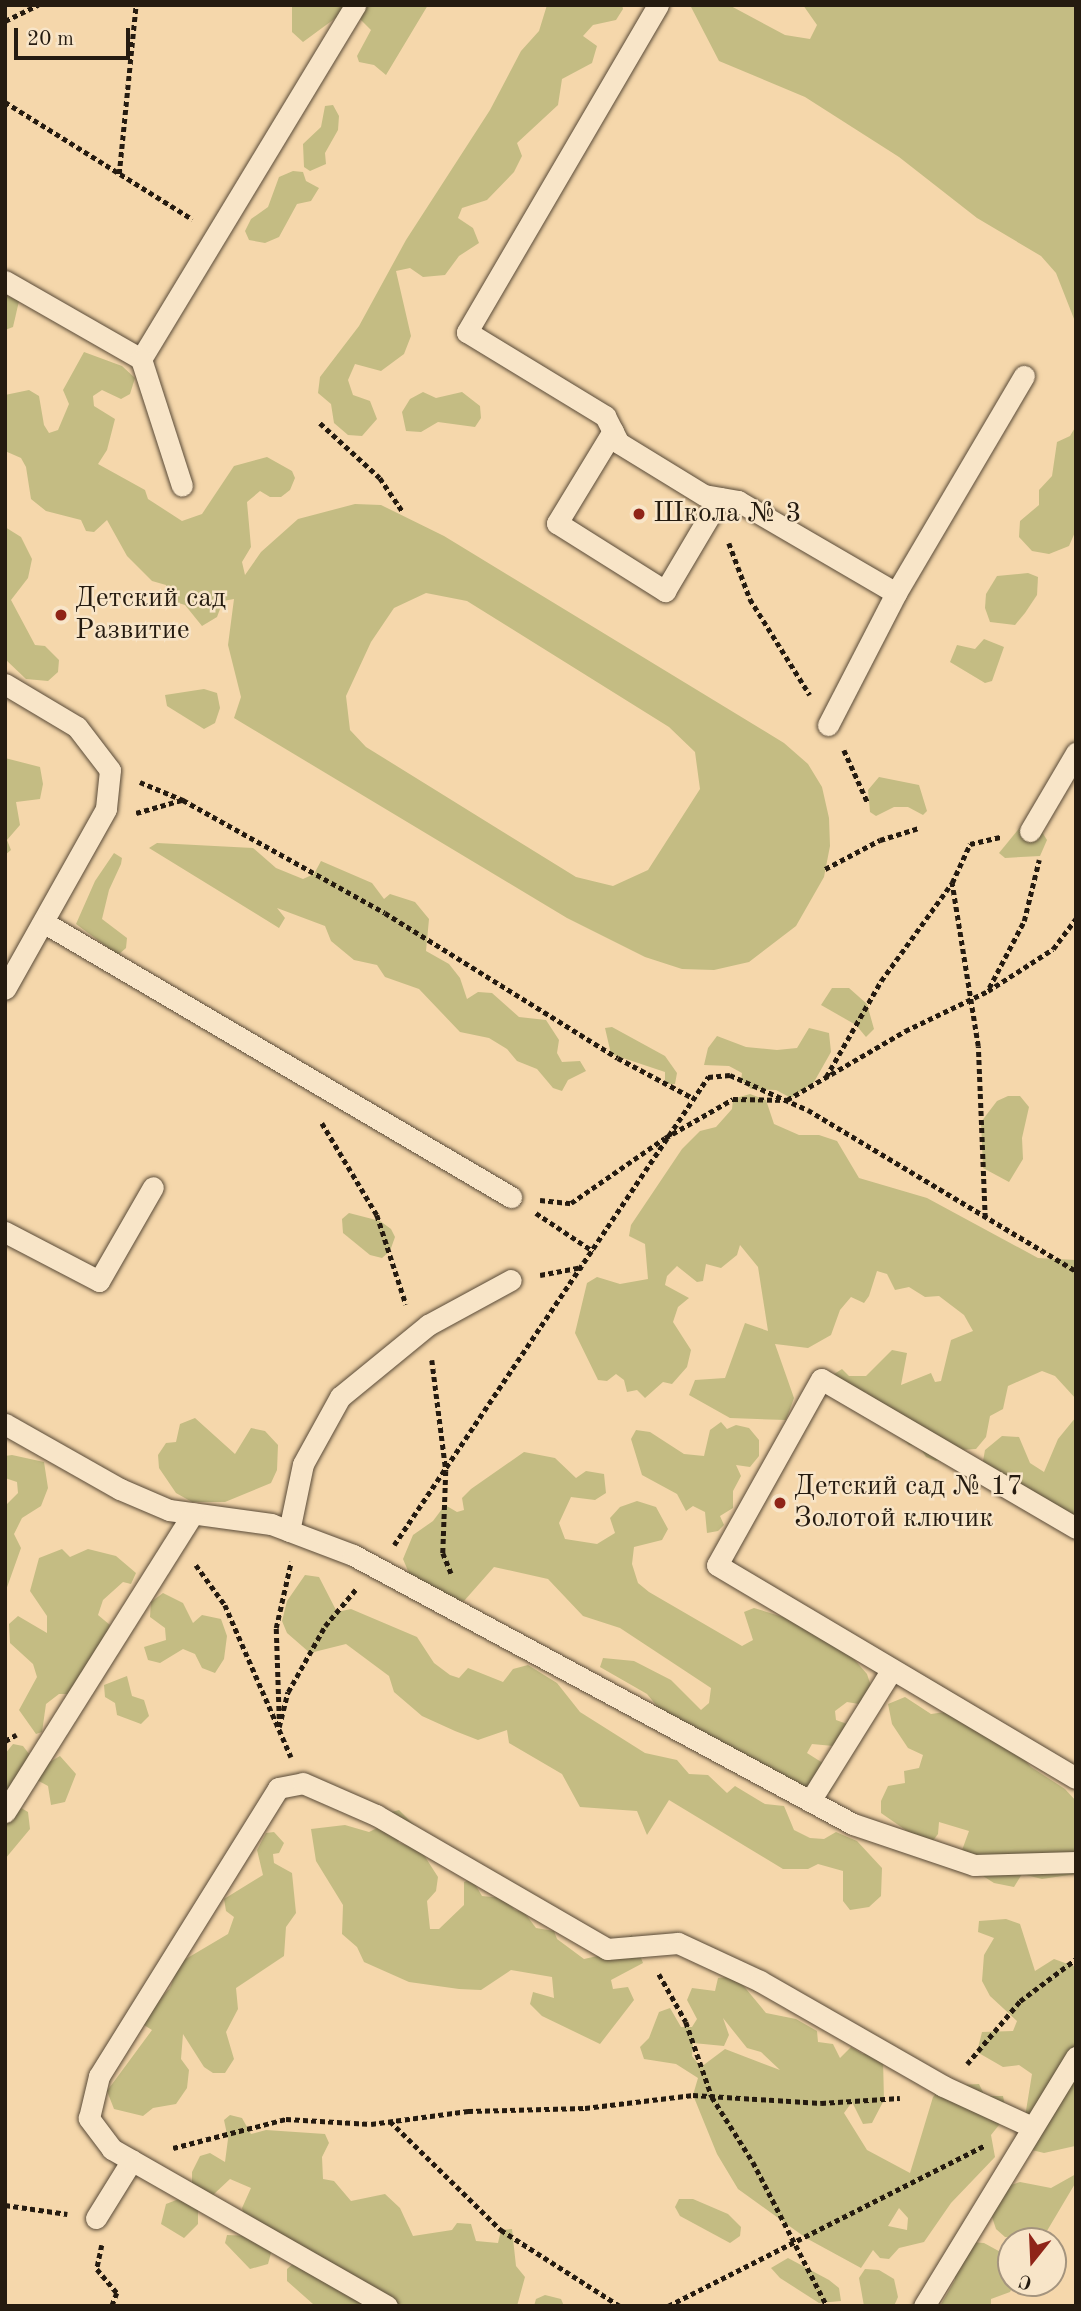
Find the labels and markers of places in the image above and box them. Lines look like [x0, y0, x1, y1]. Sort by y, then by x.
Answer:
place label: Школа № 3 [653, 497, 802, 531]
marker: Школа № 3 [631, 506, 647, 522]
place label: Детский сад Развитие [75, 582, 226, 648]
marker: Детский сад Развитие [53, 607, 69, 623]
place label: Детский сад № 17 Золотой ключик [794, 1470, 1023, 1536]
marker: Детский сад № 17 Золотой ключик [772, 1495, 788, 1511]

